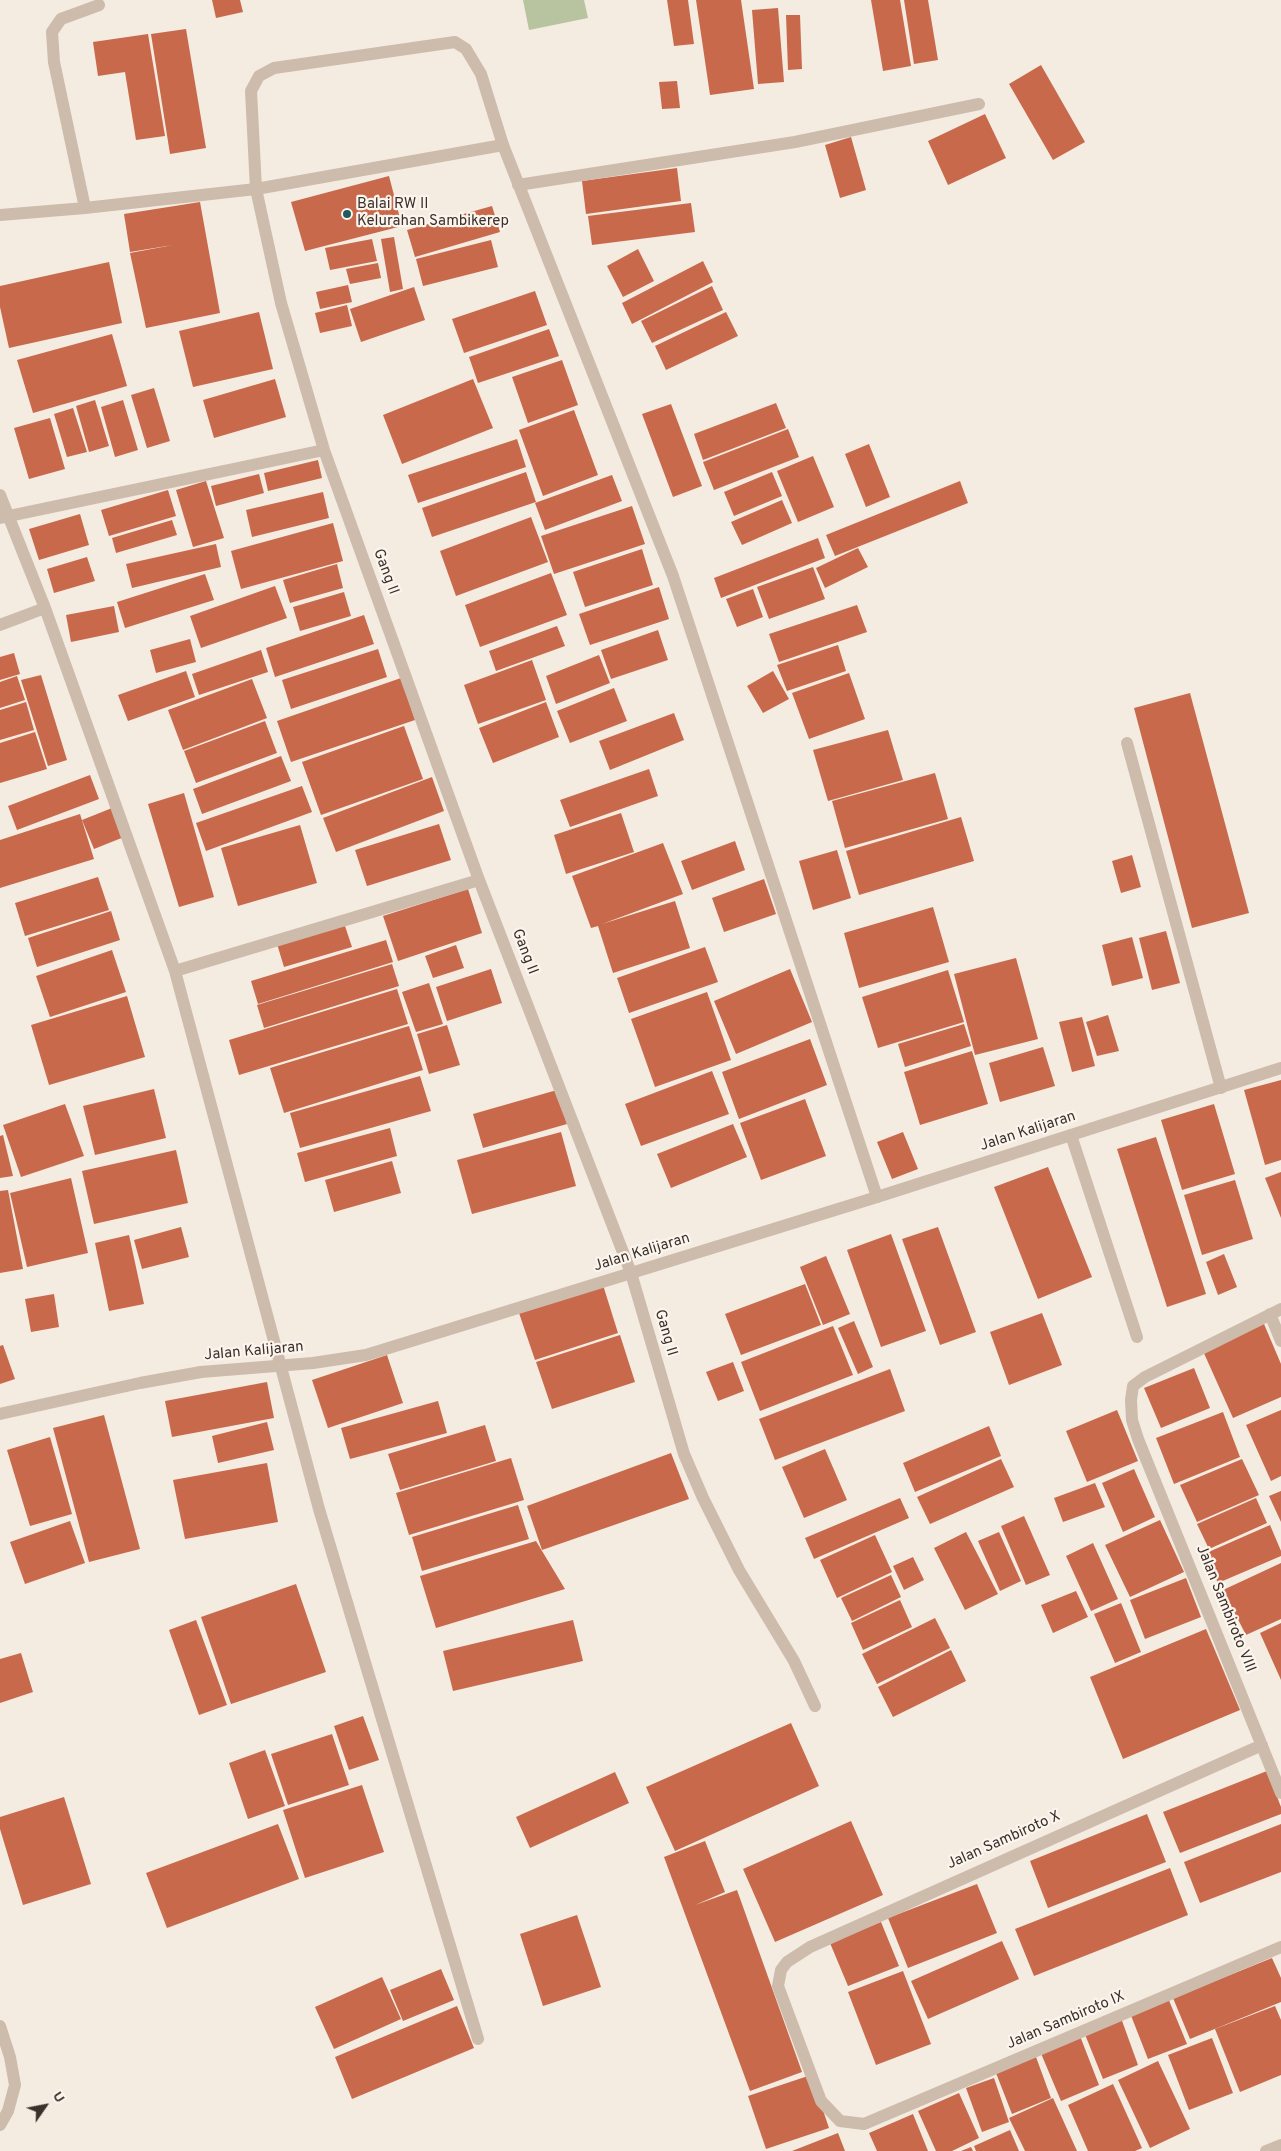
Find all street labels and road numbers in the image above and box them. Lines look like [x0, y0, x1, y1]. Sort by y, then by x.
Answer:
street label: Gang II [368, 547, 402, 597]
street label: Gang II [507, 927, 541, 977]
street label: Jalan Kalijaran [978, 1108, 1078, 1156]
street label: Jalan Kalijaran [592, 1230, 692, 1276]
street label: Gang II [650, 1308, 680, 1358]
street label: Jalan Kalijaran [204, 1339, 304, 1365]
street label: Jalan Sambiroto VIII [1191, 1543, 1259, 1675]
street label: Jalan Sambiroto X [945, 1808, 1063, 1874]
street label: Jalan Sambiroto IX [1004, 1988, 1128, 2054]

